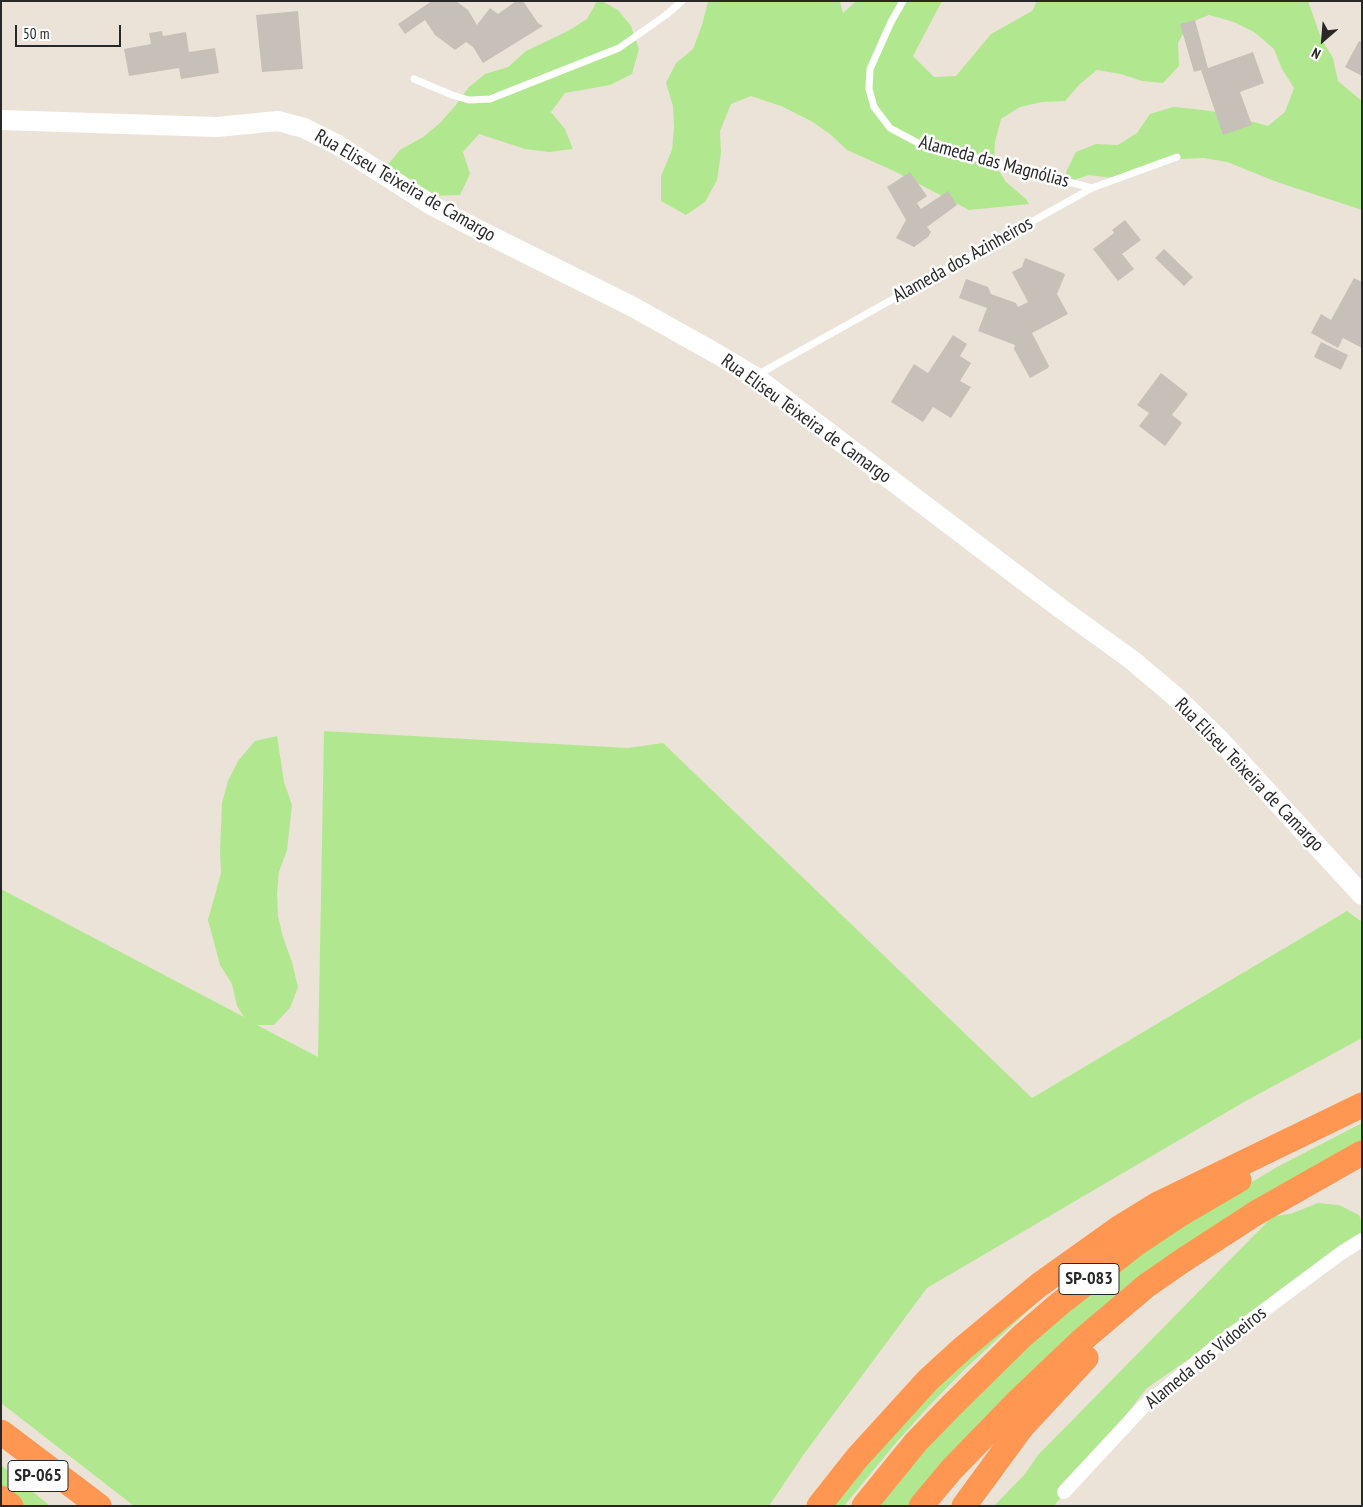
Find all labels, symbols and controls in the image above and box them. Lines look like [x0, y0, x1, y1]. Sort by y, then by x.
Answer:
scale bar [18, 15, 124, 47]
north arrow [1298, 15, 1348, 65]
text: 50 m [23, 24, 49, 43]
text: N [1309, 44, 1324, 63]
street label: Rua Eliseu Teixeira de Camargo [311, 125, 499, 247]
street label: Alameda das Magnólias [916, 131, 1072, 193]
street label: Alameda dos Azinheiros [889, 212, 1037, 308]
street label: Rua Eliseu Teixeira de Camargo [716, 350, 896, 488]
street label: Rua Eliseu Teixeira de Camargo [1170, 693, 1328, 857]
road number: SP-083 [1059, 1264, 1119, 1295]
street label: Alameda dos Vidoeiros [1141, 1302, 1271, 1414]
road number: SP-065 [8, 1460, 68, 1492]

